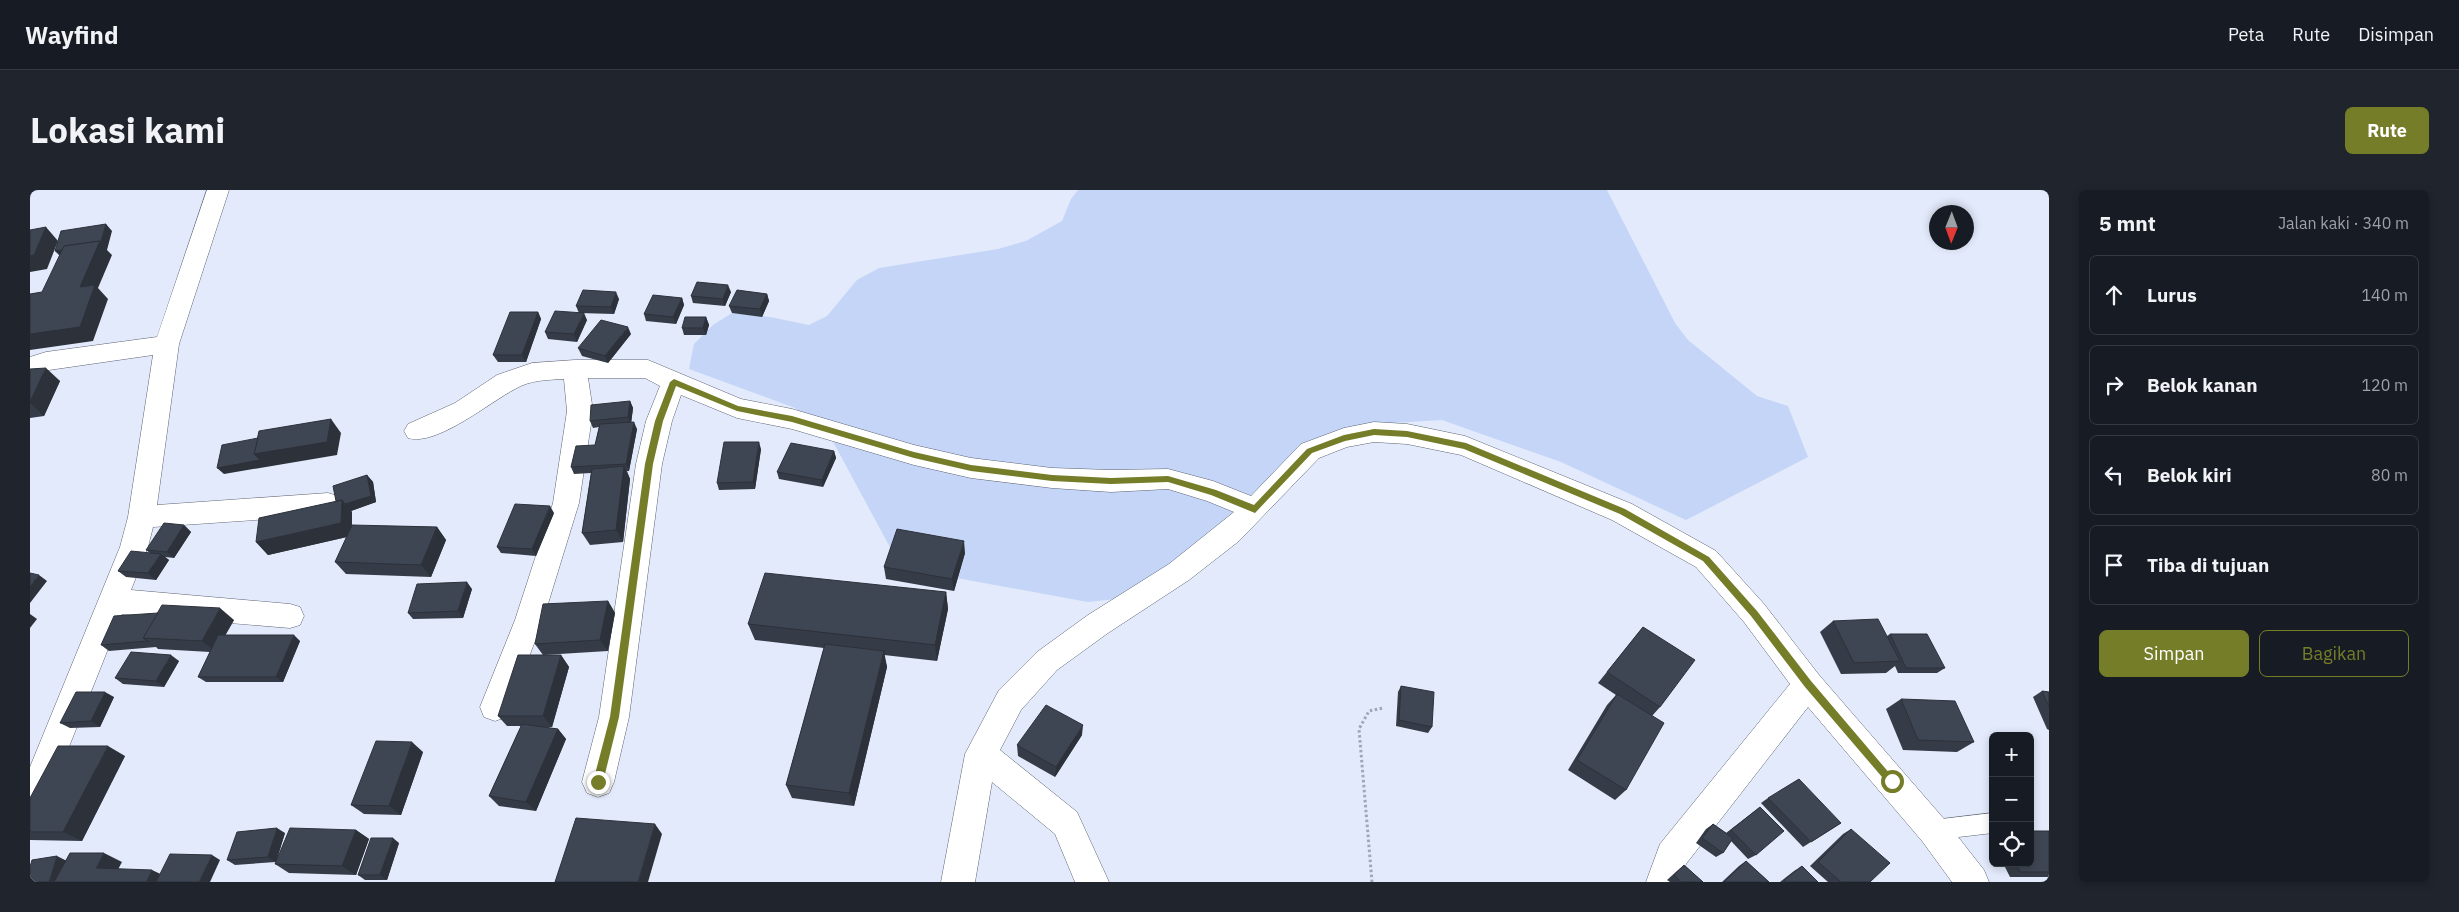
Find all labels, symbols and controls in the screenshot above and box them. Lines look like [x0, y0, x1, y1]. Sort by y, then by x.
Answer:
text: Wayfind [25, 19, 118, 51]
text: Peta [2228, 23, 2264, 46]
text: Rute [2292, 23, 2330, 46]
text: Disimpan [2358, 23, 2434, 46]
text: Lokasi kami [30, 107, 225, 153]
button: Rute [2345, 107, 2429, 154]
north arrow [1929, 205, 1974, 250]
text: 5 mnt [2099, 209, 2156, 237]
text: Jalan kaki · 340 m [2278, 213, 2409, 233]
icon: ahead [2100, 281, 2128, 309]
text: Lurus [2147, 283, 2197, 307]
text: 140 m [2361, 285, 2408, 305]
icon: right [2100, 371, 2128, 399]
text: Belok kanan [2147, 373, 2258, 397]
text: 120 m [2361, 375, 2408, 395]
icon: left [2100, 461, 2128, 489]
text: Belok kiri [2147, 463, 2232, 487]
text: 80 m [2371, 465, 2408, 485]
icon: arrive [2100, 551, 2128, 579]
text: Tiba di tujuan [2147, 553, 2269, 577]
button: Simpan [2099, 630, 2249, 677]
button: Bagikan [2259, 630, 2409, 677]
map controls [1989, 732, 2034, 867]
button: + [1989, 732, 2034, 777]
route start [1881, 770, 1904, 793]
route end [587, 771, 610, 794]
button: − [1989, 777, 2034, 822]
button: locate [1989, 822, 2034, 867]

